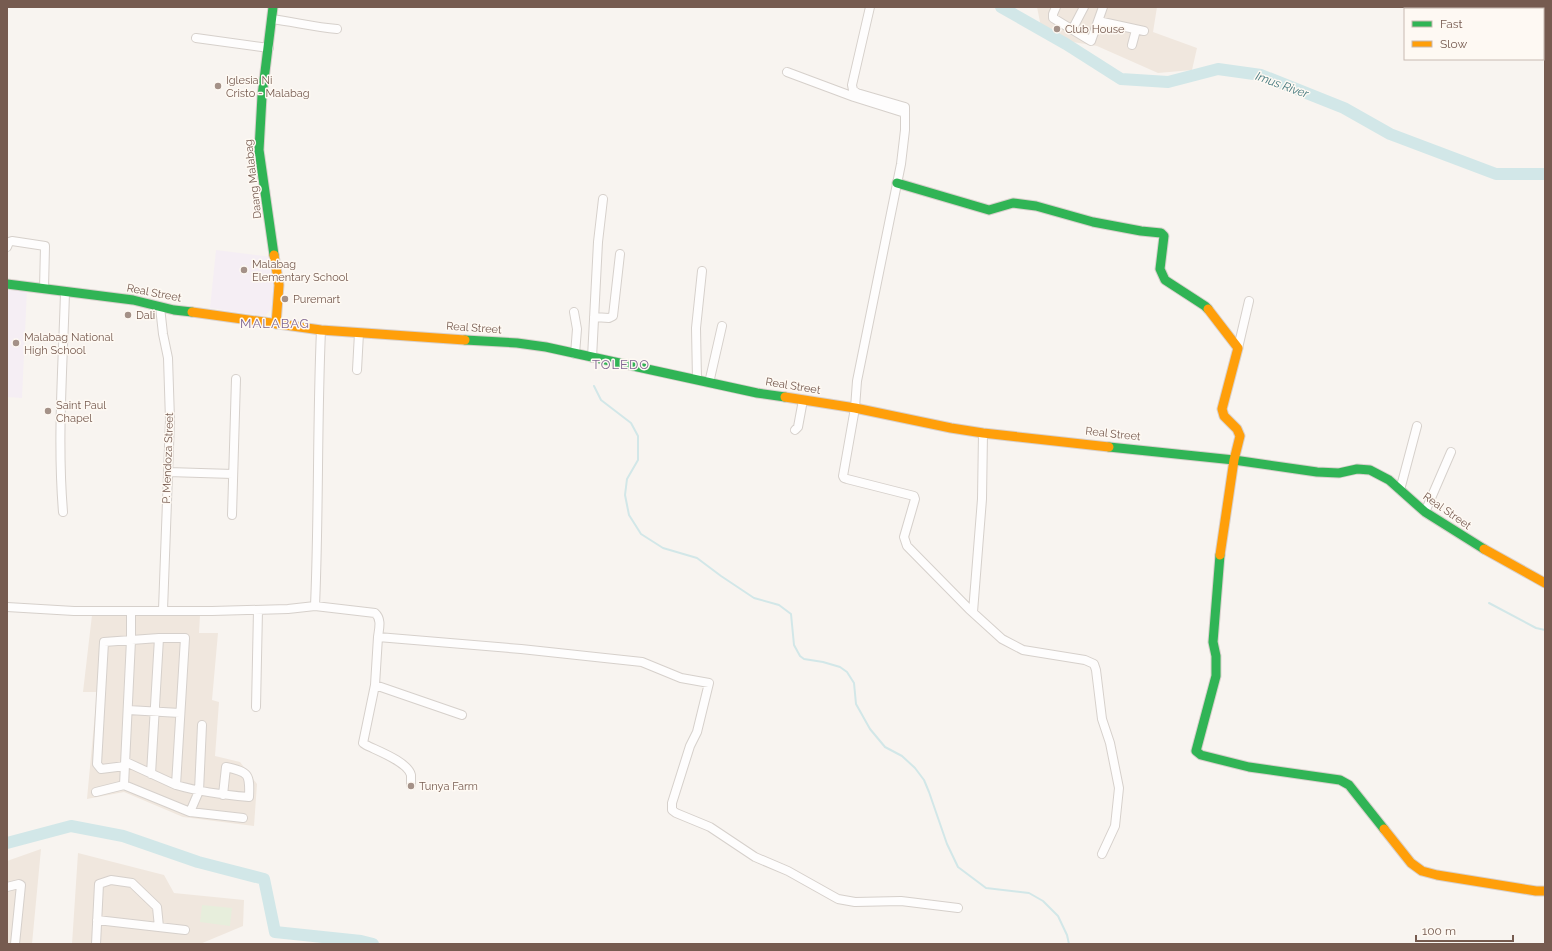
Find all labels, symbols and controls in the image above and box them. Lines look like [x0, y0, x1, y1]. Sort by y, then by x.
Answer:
legend [1404, 8, 1544, 60]
text: Fast [1440, 17, 1463, 31]
place label: Club House [1065, 23, 1125, 36]
marker: Club House [1052, 24, 1062, 34]
text: Slow [1440, 37, 1467, 51]
water label: Imus River [1254, 69, 1311, 101]
place label: Iglesia Ni Cristo - Malabag [226, 74, 310, 100]
marker: Iglesia Ni Cristo - Malabag [213, 81, 223, 91]
street label: Daang Malabag [242, 139, 264, 219]
place label: Malabag Elementary School [252, 258, 348, 284]
marker: Malabag Elementary School [239, 265, 249, 275]
street label: Real Street [126, 281, 183, 305]
place label: Puremart [293, 293, 340, 306]
marker: Puremart [280, 294, 290, 304]
place label: Dali [136, 309, 155, 322]
marker: Dali [123, 310, 133, 320]
district label: MALABAG [240, 316, 310, 331]
street label: Real Street [446, 320, 502, 336]
place label: Malabag National High School [24, 331, 113, 357]
marker: Malabag National High School [11, 338, 21, 348]
district label: TOLEDO [592, 357, 650, 372]
street label: Real Street [765, 375, 822, 397]
place label: Saint Paul Chapel [56, 399, 106, 425]
marker: Saint Paul Chapel [43, 406, 53, 416]
street label: P. Mendoza Street [160, 412, 176, 504]
street label: Real Street [1085, 425, 1142, 443]
street label: Real Street [1421, 490, 1474, 532]
place label: Tunya Farm [419, 780, 478, 793]
marker: Tunya Farm [406, 781, 416, 791]
scale bar [1416, 917, 1513, 943]
text: 100 m [1422, 924, 1456, 938]

